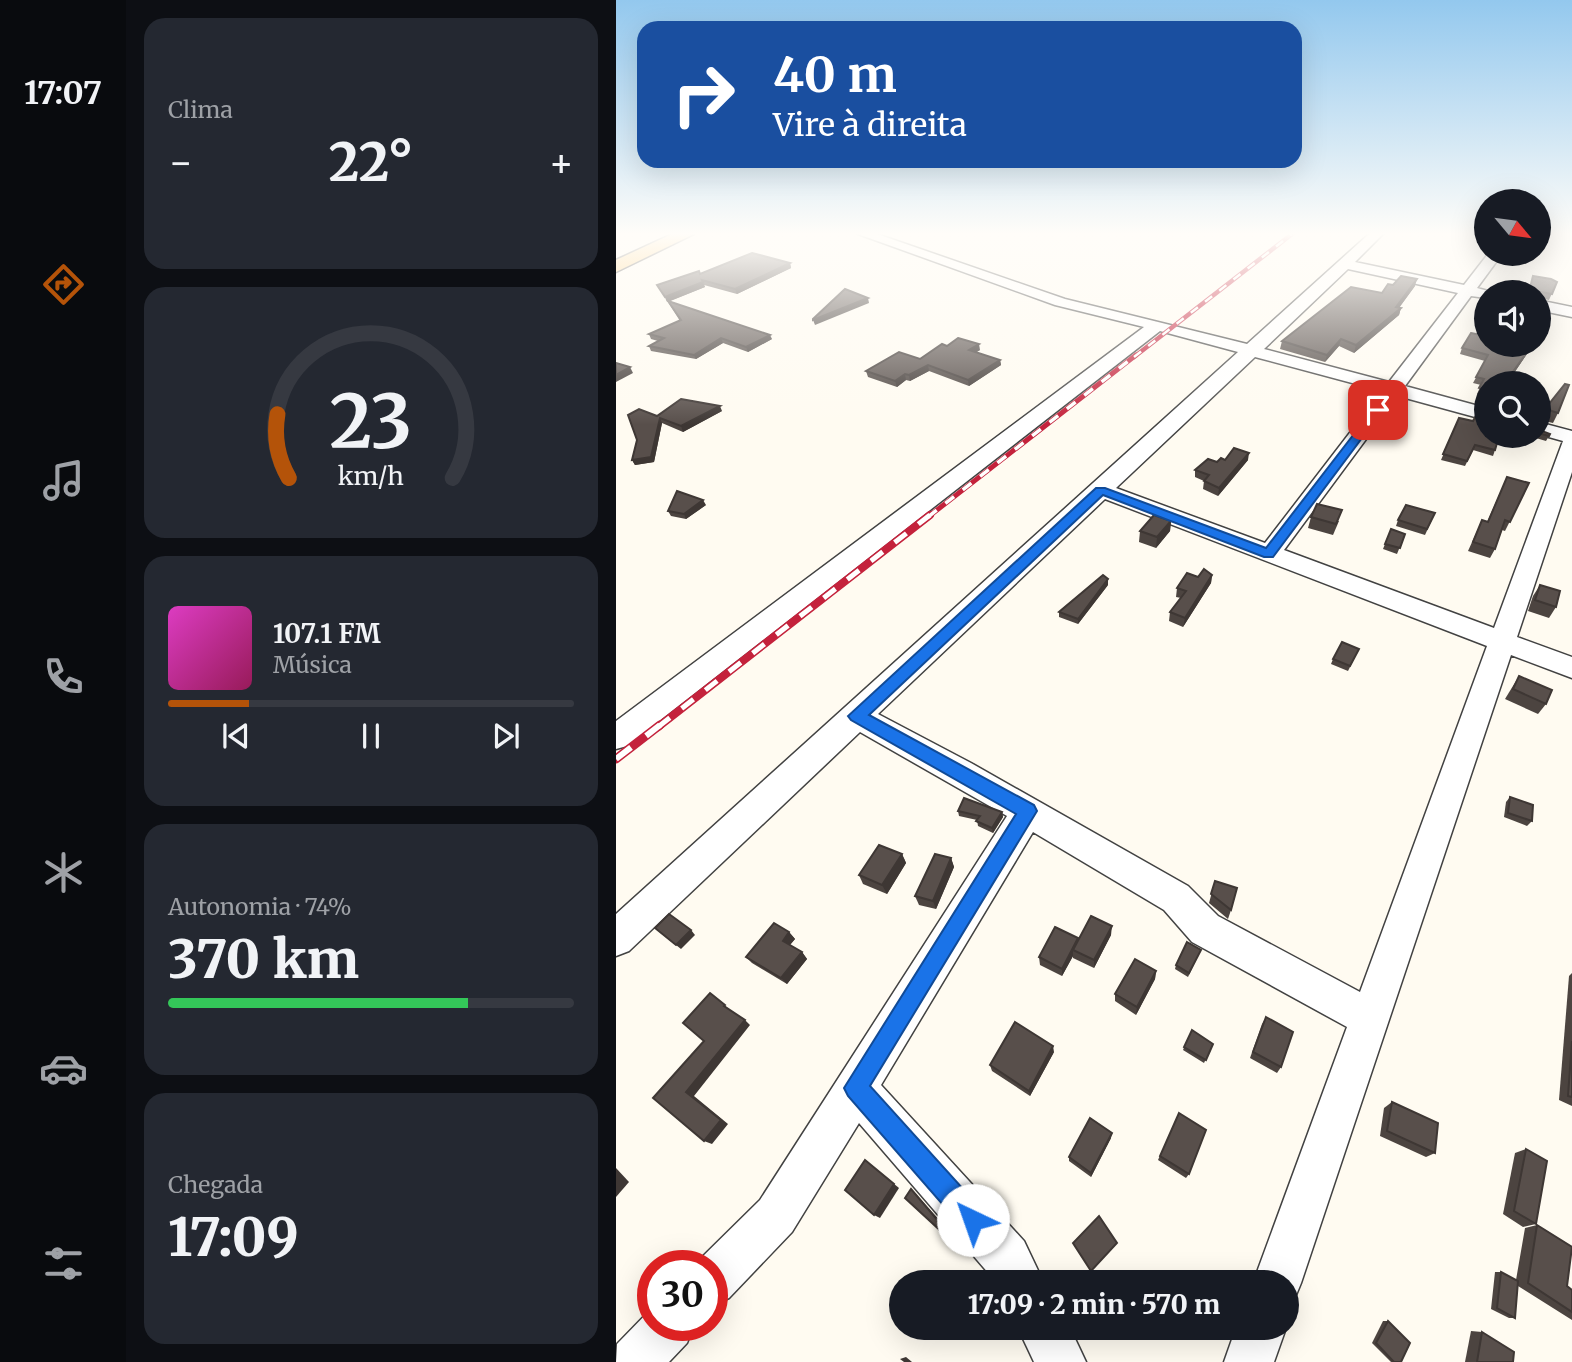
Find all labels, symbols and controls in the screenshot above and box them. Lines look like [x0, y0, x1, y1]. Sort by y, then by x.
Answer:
text: 40 m [773, 44, 897, 105]
icon: right [658, 49, 749, 140]
text: 17:07 [24, 73, 102, 113]
text: Clima [168, 95, 233, 124]
text: Vire à direita [773, 105, 967, 145]
text: 22° [329, 130, 413, 195]
text: − [168, 139, 193, 186]
text: + [549, 139, 574, 186]
north arrow [1474, 189, 1550, 266]
map controls [1474, 189, 1551, 448]
icon: directions [39, 260, 88, 309]
button: sound [1474, 280, 1551, 357]
button: search [1474, 371, 1551, 448]
text: 23 [330, 377, 412, 469]
pin [1348, 380, 1408, 440]
icon: arrive [1359, 391, 1397, 429]
icon: music [39, 456, 88, 505]
text: km/h [338, 460, 404, 492]
text: 107.1 FM [273, 617, 381, 650]
text: Música [273, 650, 352, 679]
icon: phone [39, 652, 88, 701]
icon: previous [217, 717, 255, 755]
icon: pause [352, 717, 390, 755]
icon: next [487, 717, 525, 755]
icon: climate [39, 848, 88, 897]
text: Autonomia · 74% [168, 892, 352, 921]
text: 370 km [168, 927, 359, 992]
icon: car [39, 1044, 88, 1093]
text: Chegada [168, 1170, 263, 1199]
position arrow [936, 1183, 1010, 1257]
text: 17:09 [168, 1205, 299, 1270]
icon: filters [39, 1239, 88, 1288]
speed limit sign: 30 [637, 1250, 728, 1341]
text: 17:09 · 2 min · 570 m [968, 1288, 1220, 1321]

